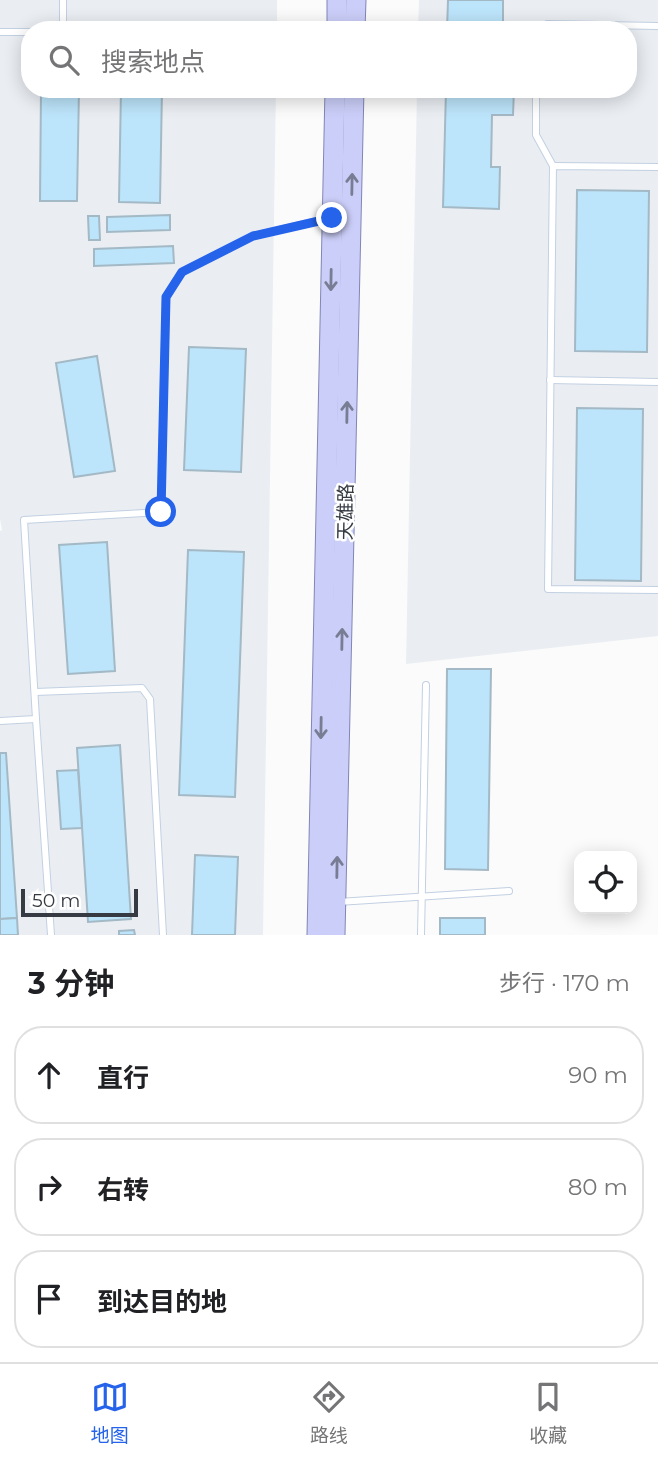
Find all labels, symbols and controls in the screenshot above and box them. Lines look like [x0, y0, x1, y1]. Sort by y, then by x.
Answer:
search box [21, 21, 637, 98]
icon: search [45, 41, 83, 79]
text: 搜索地点 [101, 46, 205, 78]
one-way arrow [345, 173, 359, 196]
route end [316, 202, 347, 233]
one-way arrow [324, 268, 338, 291]
one-way arrow [340, 401, 354, 424]
street label: 天雄路 [334, 483, 357, 541]
route start [145, 496, 176, 527]
one-way arrow [335, 628, 349, 651]
one-way arrow [314, 716, 328, 739]
map controls [574, 851, 637, 914]
button: locate [574, 851, 637, 914]
one-way arrow [330, 856, 344, 879]
scale bar [21, 886, 138, 918]
text: 50 m [32, 889, 80, 912]
text: 3 分钟 [28, 965, 114, 1002]
text: 步行 · 170 m [499, 969, 630, 997]
icon: ahead [30, 1056, 68, 1094]
text: 90 m [568, 1061, 628, 1089]
text: 直行 [97, 1062, 149, 1094]
icon: right [30, 1168, 68, 1206]
text: 80 m [568, 1173, 628, 1201]
text: 右转 [97, 1174, 149, 1206]
icon: arrive [30, 1280, 68, 1318]
text: 到达目的地 [97, 1286, 227, 1318]
tab: 地图 [91, 1378, 129, 1447]
tab: 路线 [310, 1378, 348, 1447]
tab: 收藏 [529, 1378, 567, 1447]

